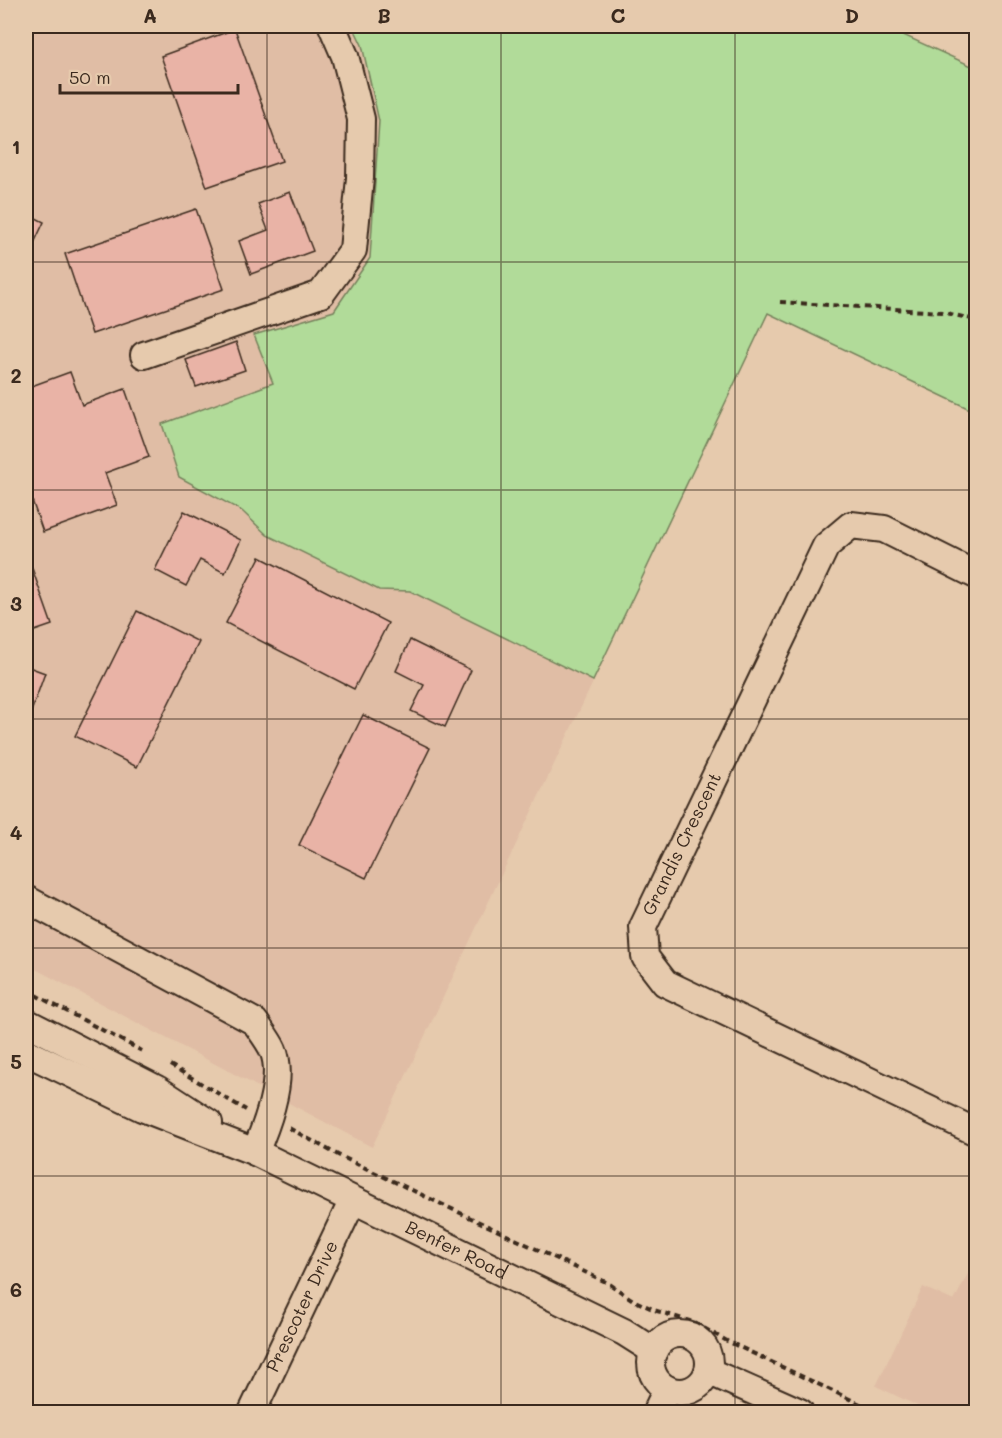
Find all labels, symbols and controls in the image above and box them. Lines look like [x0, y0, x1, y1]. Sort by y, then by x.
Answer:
text: A [143, 2, 157, 28]
text: B [377, 2, 391, 28]
text: C [611, 2, 626, 28]
text: D [845, 2, 859, 28]
scale bar [60, 57, 238, 95]
text: 50 m [69, 65, 111, 89]
text: 1 [12, 133, 20, 159]
text: 2 [10, 362, 22, 388]
text: 3 [10, 590, 22, 616]
street label: Grandis Crescent [636, 768, 726, 919]
text: 4 [10, 819, 23, 845]
text: 5 [10, 1048, 22, 1074]
street label: Benfer Road [402, 1214, 511, 1284]
street label: Prescoter Drive [260, 1236, 343, 1376]
text: 6 [10, 1276, 22, 1302]

